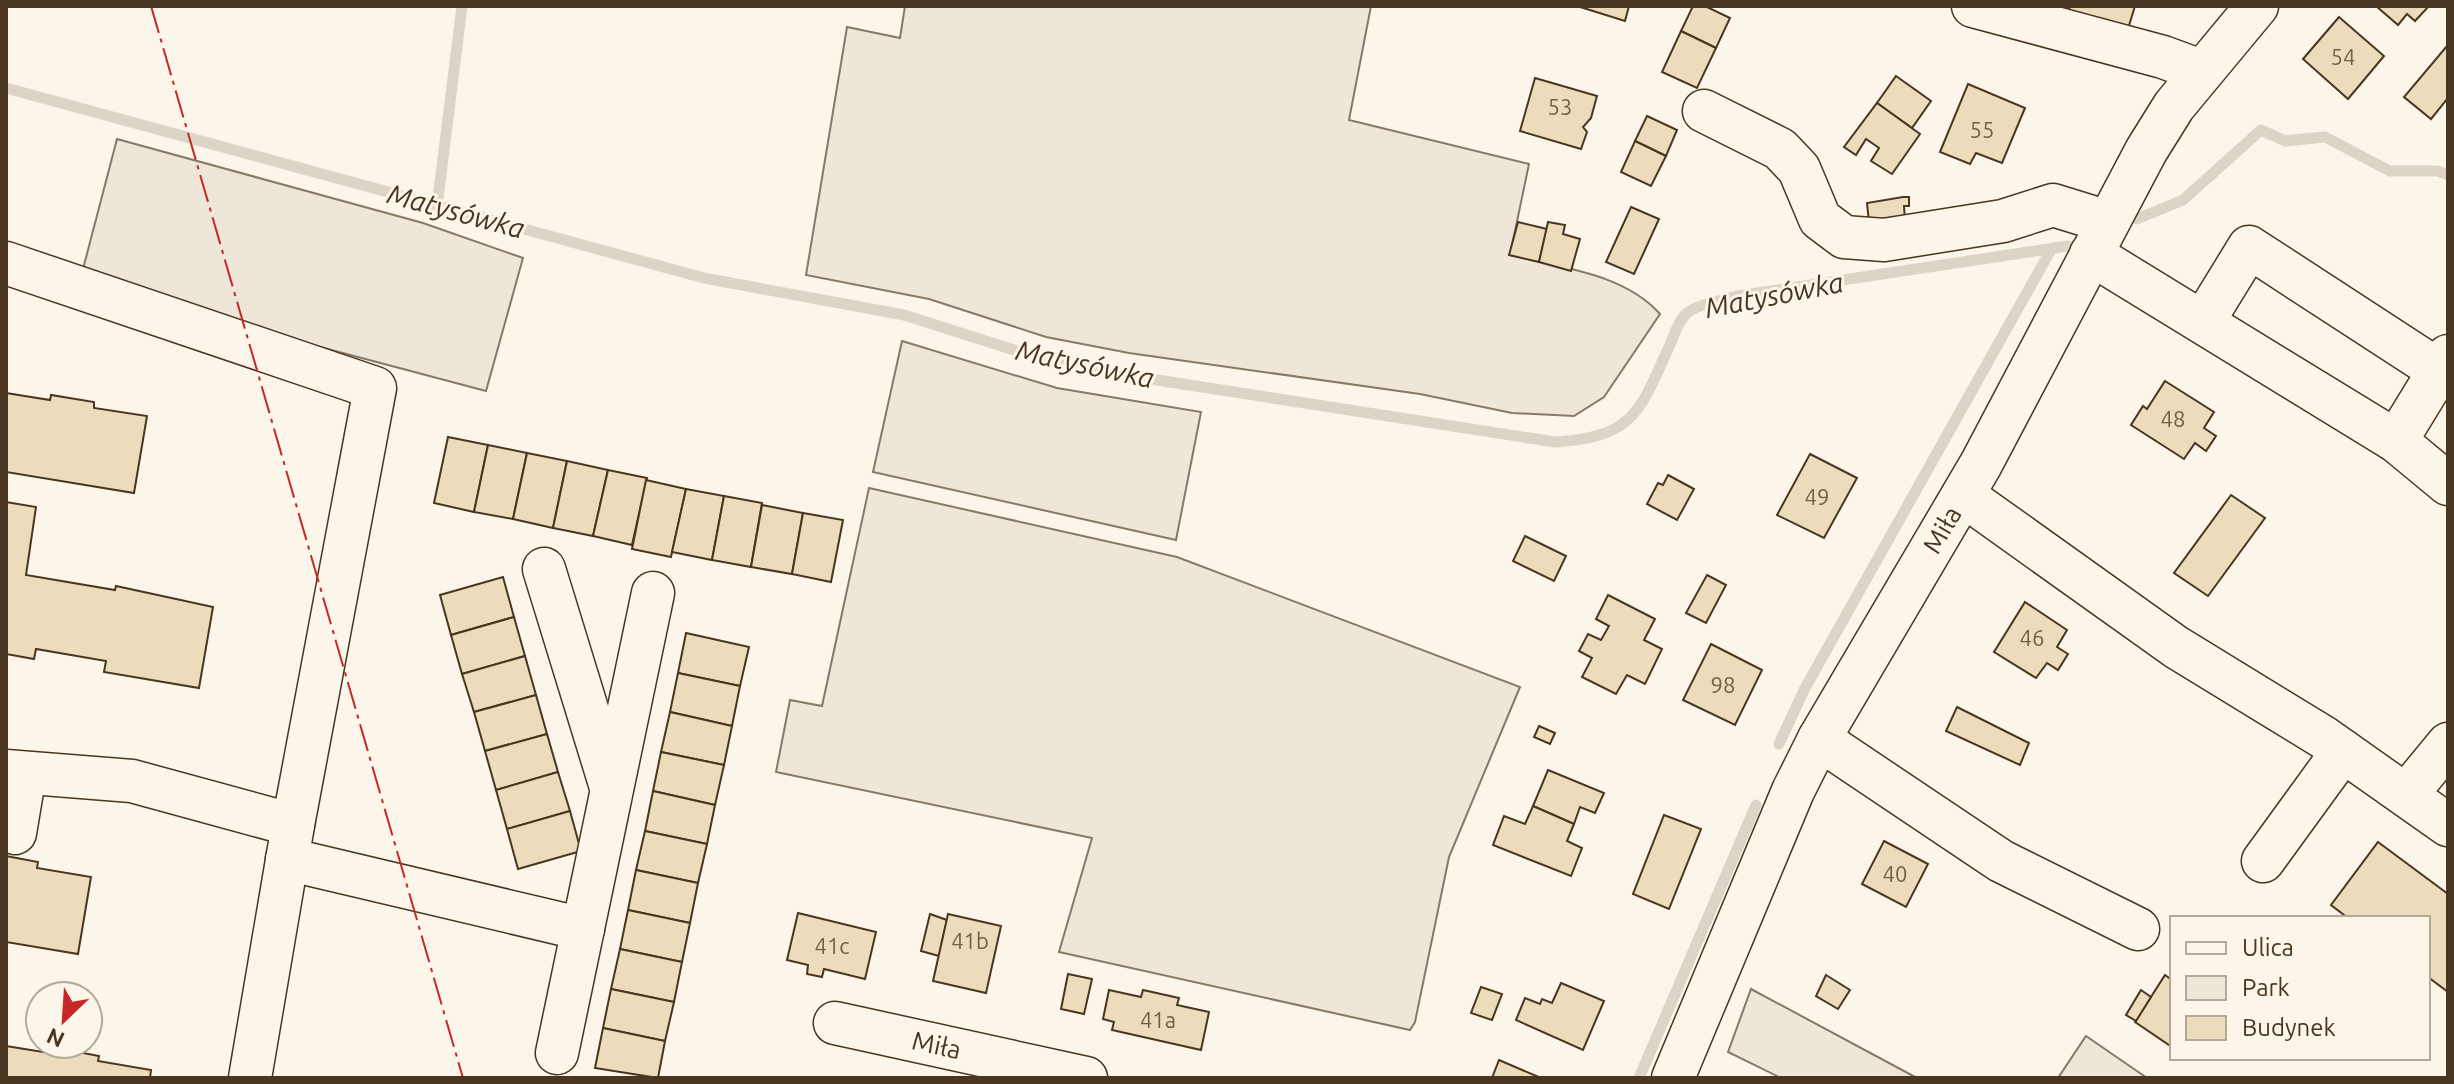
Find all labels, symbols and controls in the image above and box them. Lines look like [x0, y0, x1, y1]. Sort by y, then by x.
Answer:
house number: 54 [2331, 44, 2355, 69]
house number: 53 [1548, 94, 1572, 119]
house number: 55 [1970, 117, 1994, 142]
water label: Matysówka [384, 177, 528, 244]
water label: Matysówka [1702, 266, 1846, 323]
water label: Matysówka [1013, 334, 1157, 393]
house number: 48 [2161, 406, 2185, 431]
house number: 49 [1805, 484, 1829, 509]
street label: Miła [1917, 501, 1967, 558]
house number: 46 [2020, 625, 2044, 650]
house number: 98 [1711, 672, 1735, 697]
house number: 40 [1883, 861, 1907, 886]
legend [2170, 916, 2430, 1060]
house number: 41b [951, 928, 989, 953]
house number: 41c [814, 933, 850, 958]
text: Ulica [2242, 934, 2294, 961]
text: Park [2242, 974, 2290, 1001]
north arrow [24, 980, 104, 1060]
house number: 41a [1140, 1007, 1176, 1032]
text: Budynek [2242, 1014, 2336, 1041]
text: N [43, 1024, 68, 1053]
street label: Miła [910, 1025, 964, 1064]

